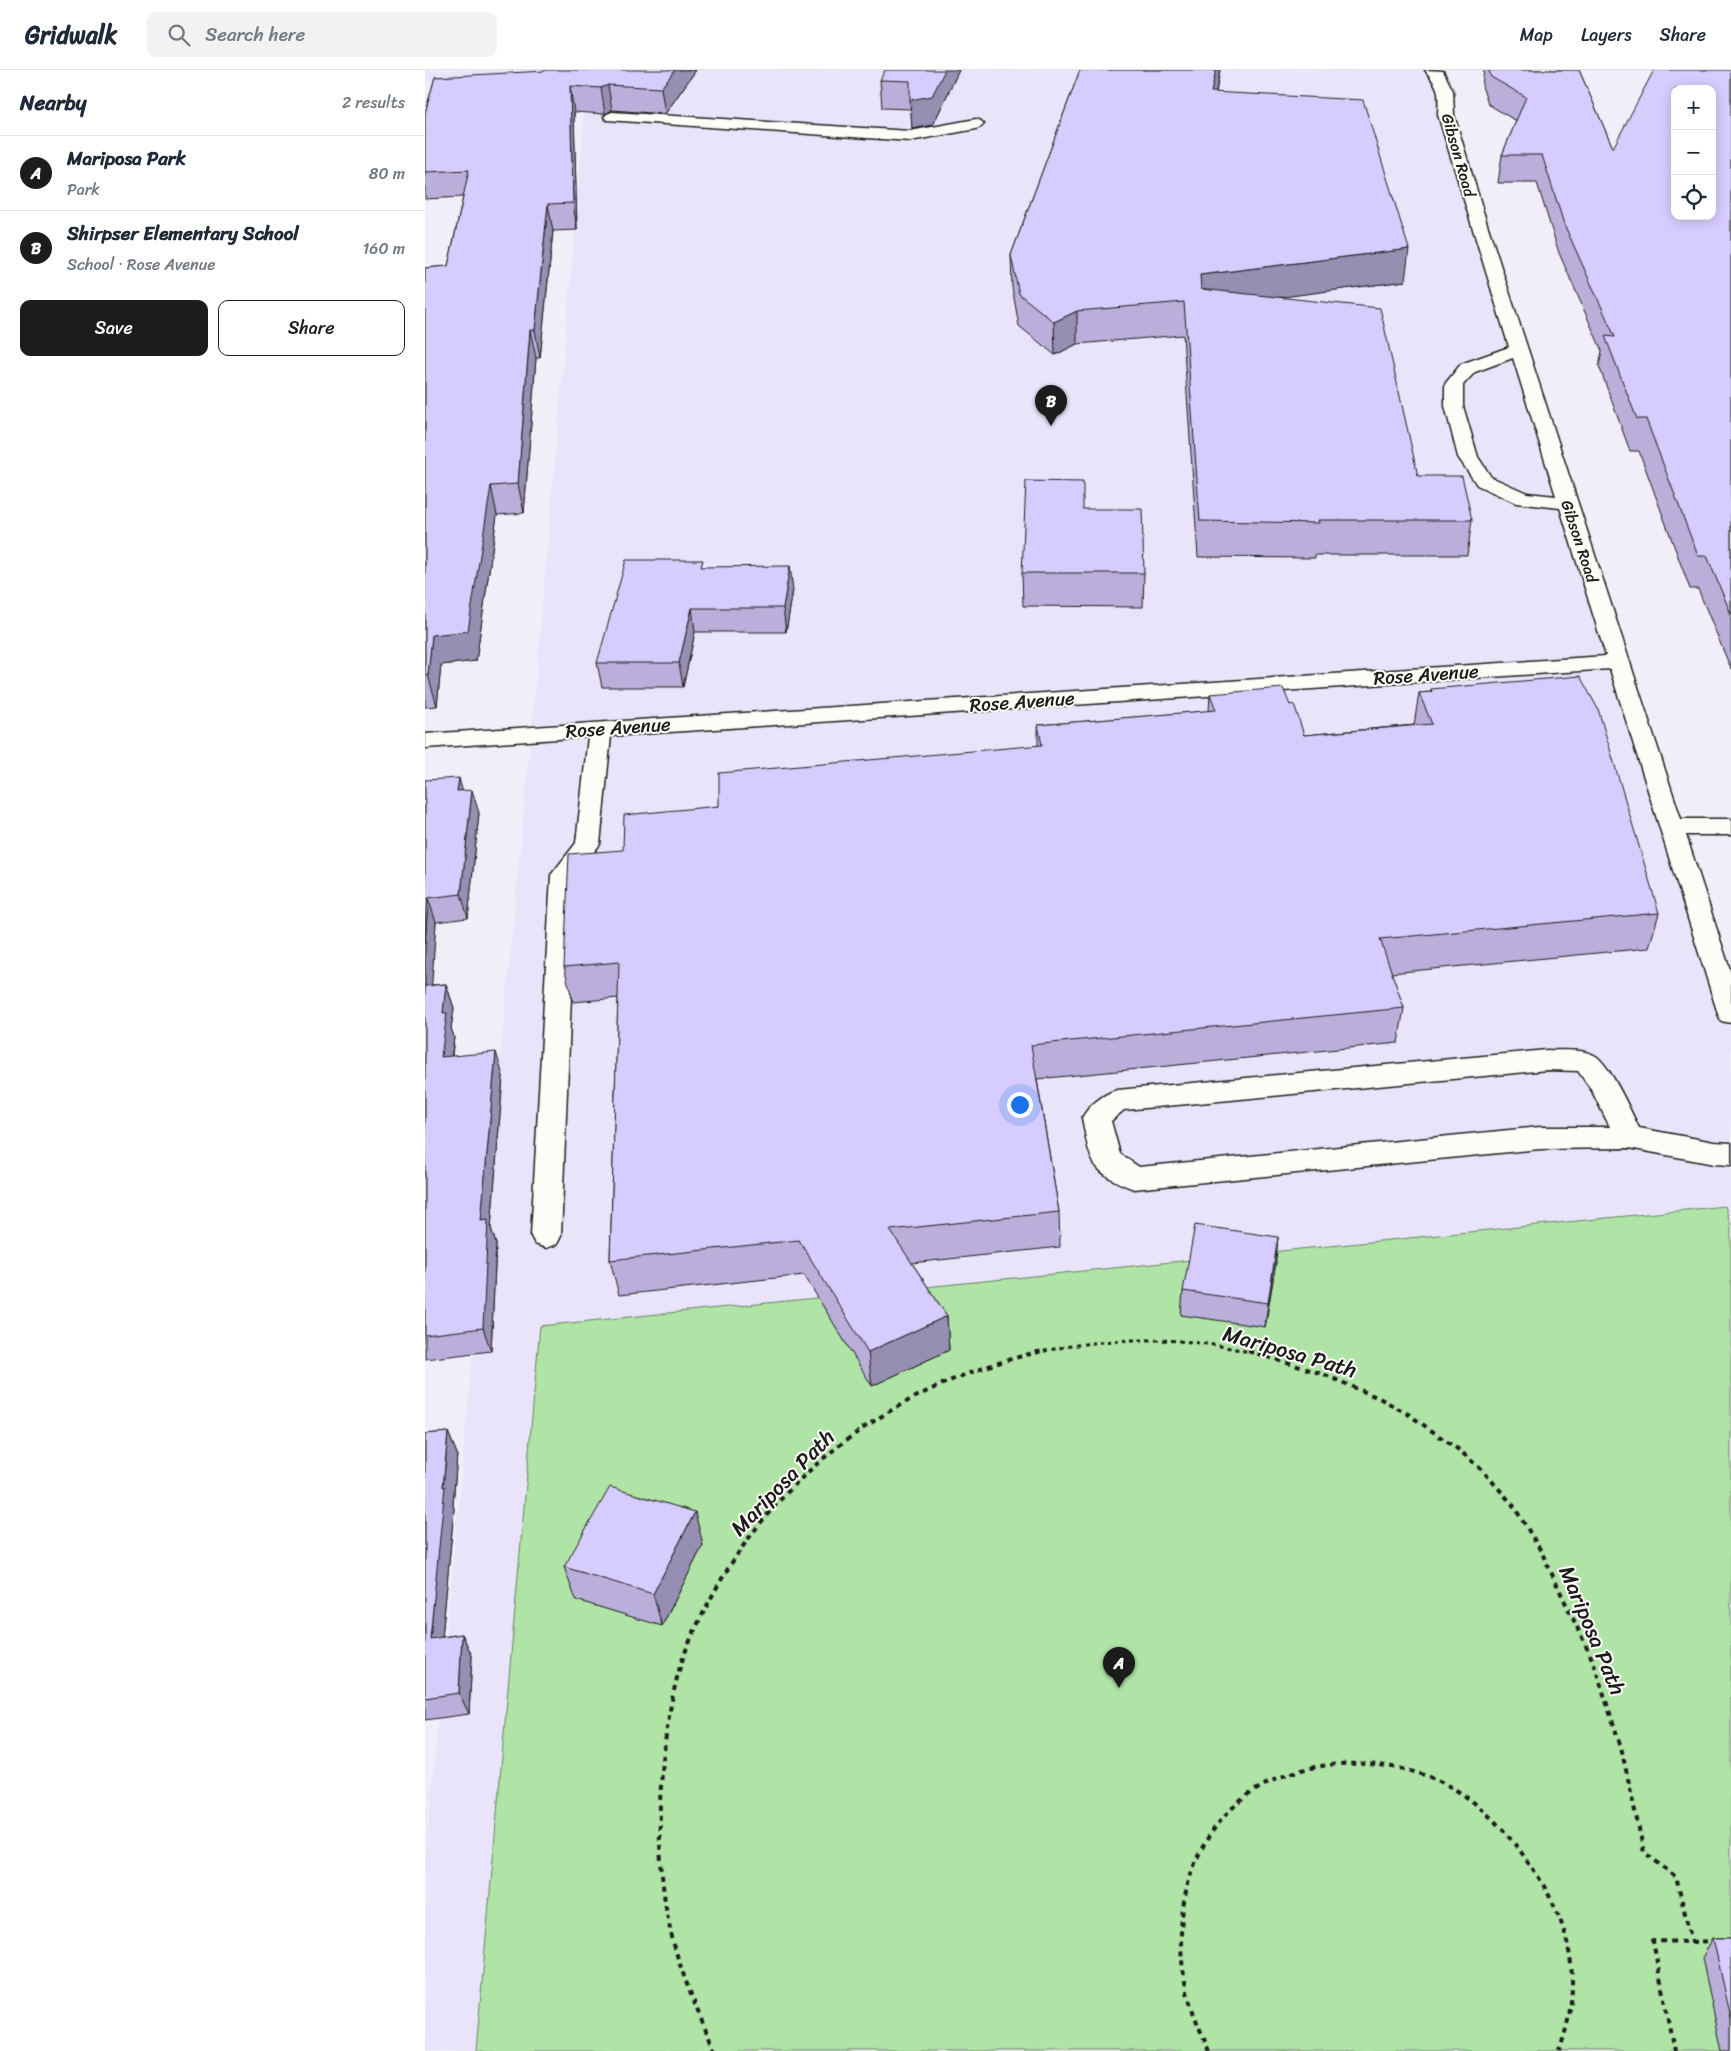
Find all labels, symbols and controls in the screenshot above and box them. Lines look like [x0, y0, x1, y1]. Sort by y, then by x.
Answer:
search box [147, 12, 497, 57]
text: Gridwalk [25, 14, 117, 56]
text: Search here [205, 18, 305, 51]
text: Map [1520, 19, 1553, 51]
text: Layers [1581, 19, 1632, 51]
text: Share [1660, 19, 1706, 51]
icon: search [165, 21, 193, 49]
text: Nearby [20, 84, 86, 122]
map controls [1671, 85, 1716, 220]
button: + [1671, 85, 1716, 130]
text: 2 results [342, 88, 405, 117]
street label: Gibson Road [1433, 110, 1485, 202]
button: − [1671, 130, 1716, 175]
text: Mariposa Park [67, 142, 186, 175]
text: A [31, 159, 41, 188]
text: 80 m [369, 159, 405, 188]
text: Park [67, 175, 100, 204]
button: locate [1671, 175, 1716, 220]
text: Shirpser Elementary School [67, 217, 299, 250]
text: B [31, 234, 41, 263]
text: 160 m [362, 234, 405, 263]
text: School · Rose Avenue [67, 250, 216, 279]
button: Save [20, 300, 208, 356]
button: Share [218, 300, 405, 356]
pin: B [1035, 385, 1067, 426]
street label: Gibson Road [1553, 496, 1607, 588]
street label: Rose Avenue [1372, 654, 1480, 695]
street label: Rose Avenue [968, 681, 1076, 722]
street label: Rose Avenue [564, 707, 672, 748]
your location [1007, 1092, 1033, 1118]
street label: Mariposa Path [1218, 1314, 1362, 1389]
street label: Mariposa Path [720, 1419, 844, 1545]
street label: Mariposa Path [1548, 1559, 1637, 1701]
pin: A [1103, 1647, 1135, 1688]

